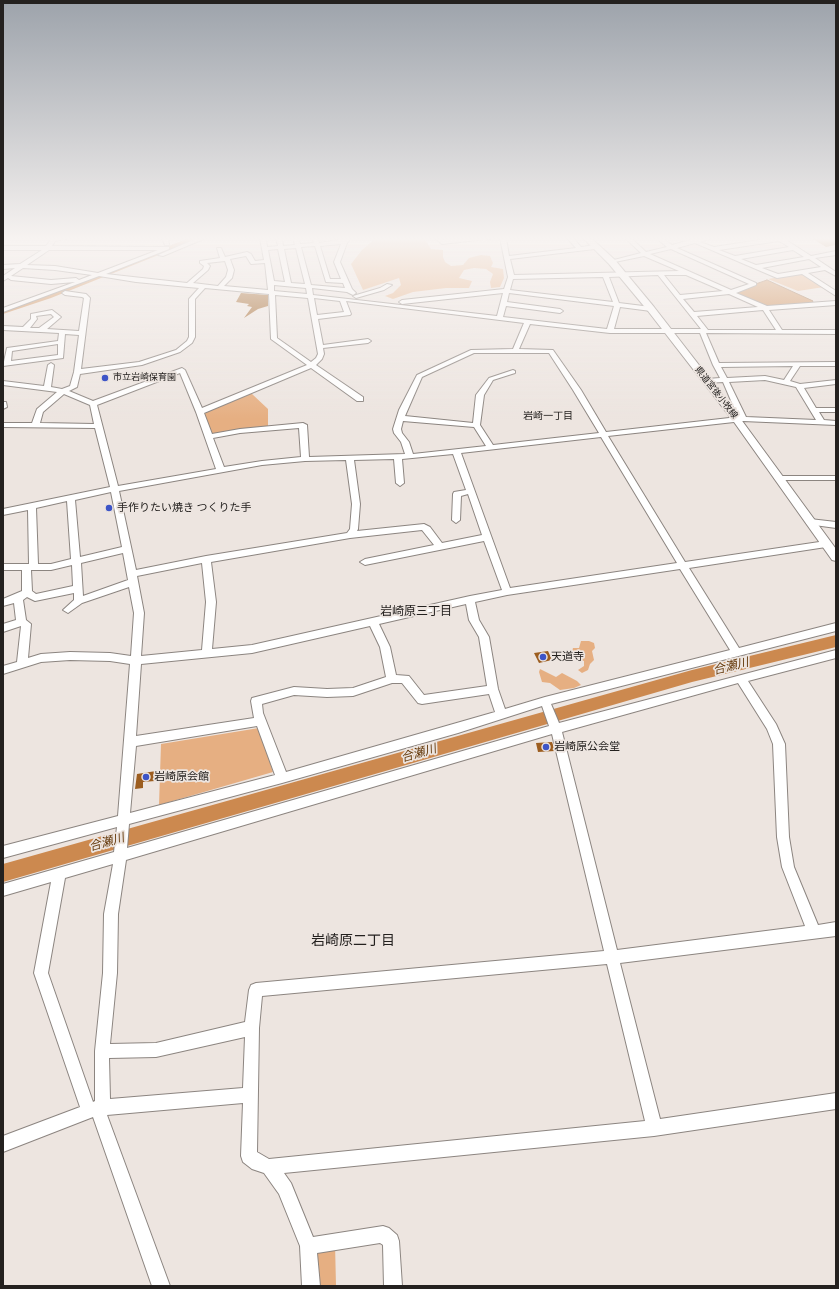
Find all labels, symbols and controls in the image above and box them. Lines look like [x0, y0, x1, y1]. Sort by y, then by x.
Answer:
street label: 県道宮後小牧線 [692, 365, 740, 421]
marker: 市立岩崎保育園 [100, 373, 110, 383]
place label: 市立岩崎保育園 [113, 373, 176, 383]
district label: 岩崎一丁目 [523, 410, 573, 422]
place label: 手作りたい焼き つくりた手 [117, 501, 252, 515]
marker: 手作りたい焼き つくりた手 [104, 503, 114, 513]
district label: 岩崎原三丁目 [380, 605, 452, 619]
place label: 天道寺 [551, 650, 584, 664]
marker: 天道寺 [538, 652, 548, 662]
water label: 合瀬川 [712, 656, 750, 678]
place label: 岩崎原公会堂 [554, 740, 620, 754]
water label: 合瀬川 [400, 742, 438, 766]
marker: 岩崎原公会堂 [541, 742, 551, 752]
place label: 岩崎原会館 [154, 770, 209, 784]
marker: 岩崎原会館 [141, 772, 151, 782]
water label: 合瀬川 [88, 831, 126, 855]
district label: 岩崎原二丁目 [311, 933, 395, 949]

